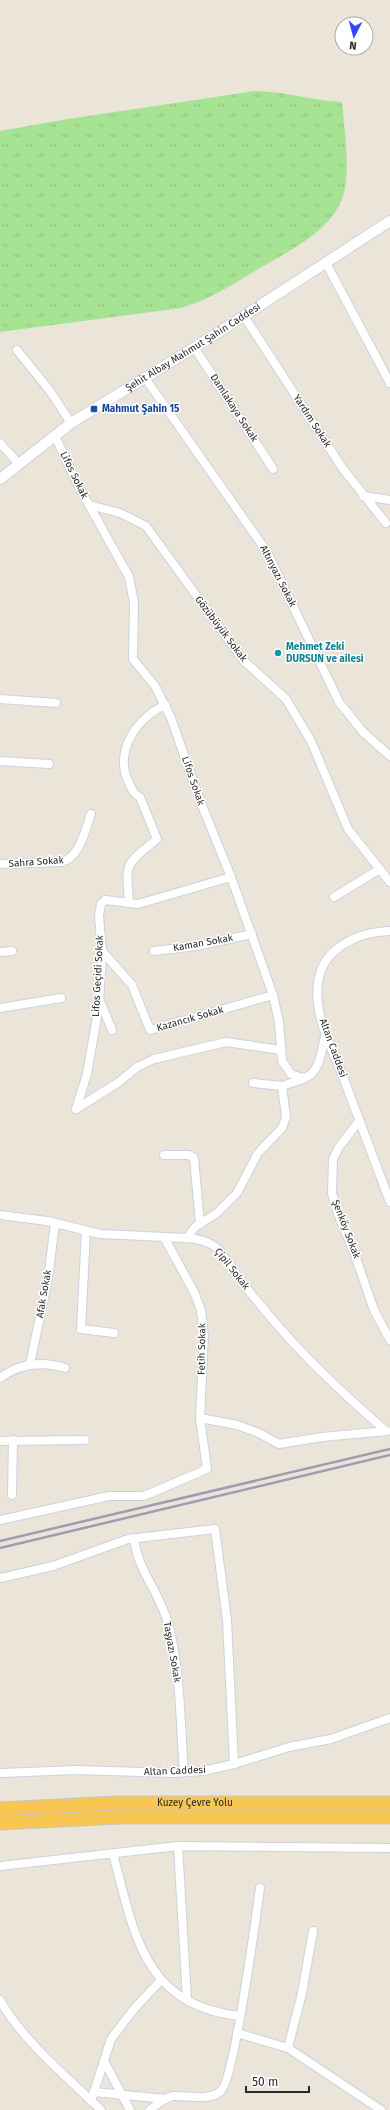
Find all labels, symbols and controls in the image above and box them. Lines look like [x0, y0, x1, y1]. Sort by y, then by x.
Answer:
north arrow [334, 16, 374, 56]
text: N [349, 39, 357, 52]
street label: Şehit Albay Mahmut Şahin Caddesi [123, 300, 263, 394]
street label: Damlakaya Sokak [208, 372, 261, 445]
street label: Yardım Sokak [290, 392, 334, 450]
place label: Mahmut Şahin 15 [102, 403, 180, 415]
marker: Mahmut Şahin 15 [89, 404, 99, 414]
street label: Lifos Sokak [57, 449, 91, 501]
street label: Altınyazı Sokak [257, 543, 299, 610]
street label: Gözübüyük Sokak [192, 594, 250, 665]
place label: Mehmet Zeki DURSUN ve ailesi [286, 641, 364, 665]
marker: Mehmet Zeki DURSUN ve ailesi [273, 648, 283, 658]
street label: Lifos Sokak [179, 755, 207, 808]
street label: Sahra Sokak [8, 854, 65, 870]
street label: Kaman Sokak [172, 932, 235, 954]
street label: Lifos Geçidi Sokak [90, 934, 106, 1017]
street label: Kazancık Sokak [155, 1003, 226, 1034]
street label: Altan Caddesi [317, 1017, 349, 1079]
street label: Şenköy Sokak [329, 1198, 363, 1261]
street label: Çipil Sokak [212, 1246, 253, 1293]
street label: Afak Sokak [34, 1268, 54, 1319]
street label: Fetih Sokak [196, 1322, 208, 1375]
street label: Taşyazı Sokak [161, 1621, 183, 1684]
street label: Altan Caddesi [144, 1764, 206, 1778]
street label: Kuzey Çevre Yolu [157, 1797, 233, 1809]
scale bar [246, 2068, 309, 2094]
text: 50 m [252, 2075, 278, 2089]

